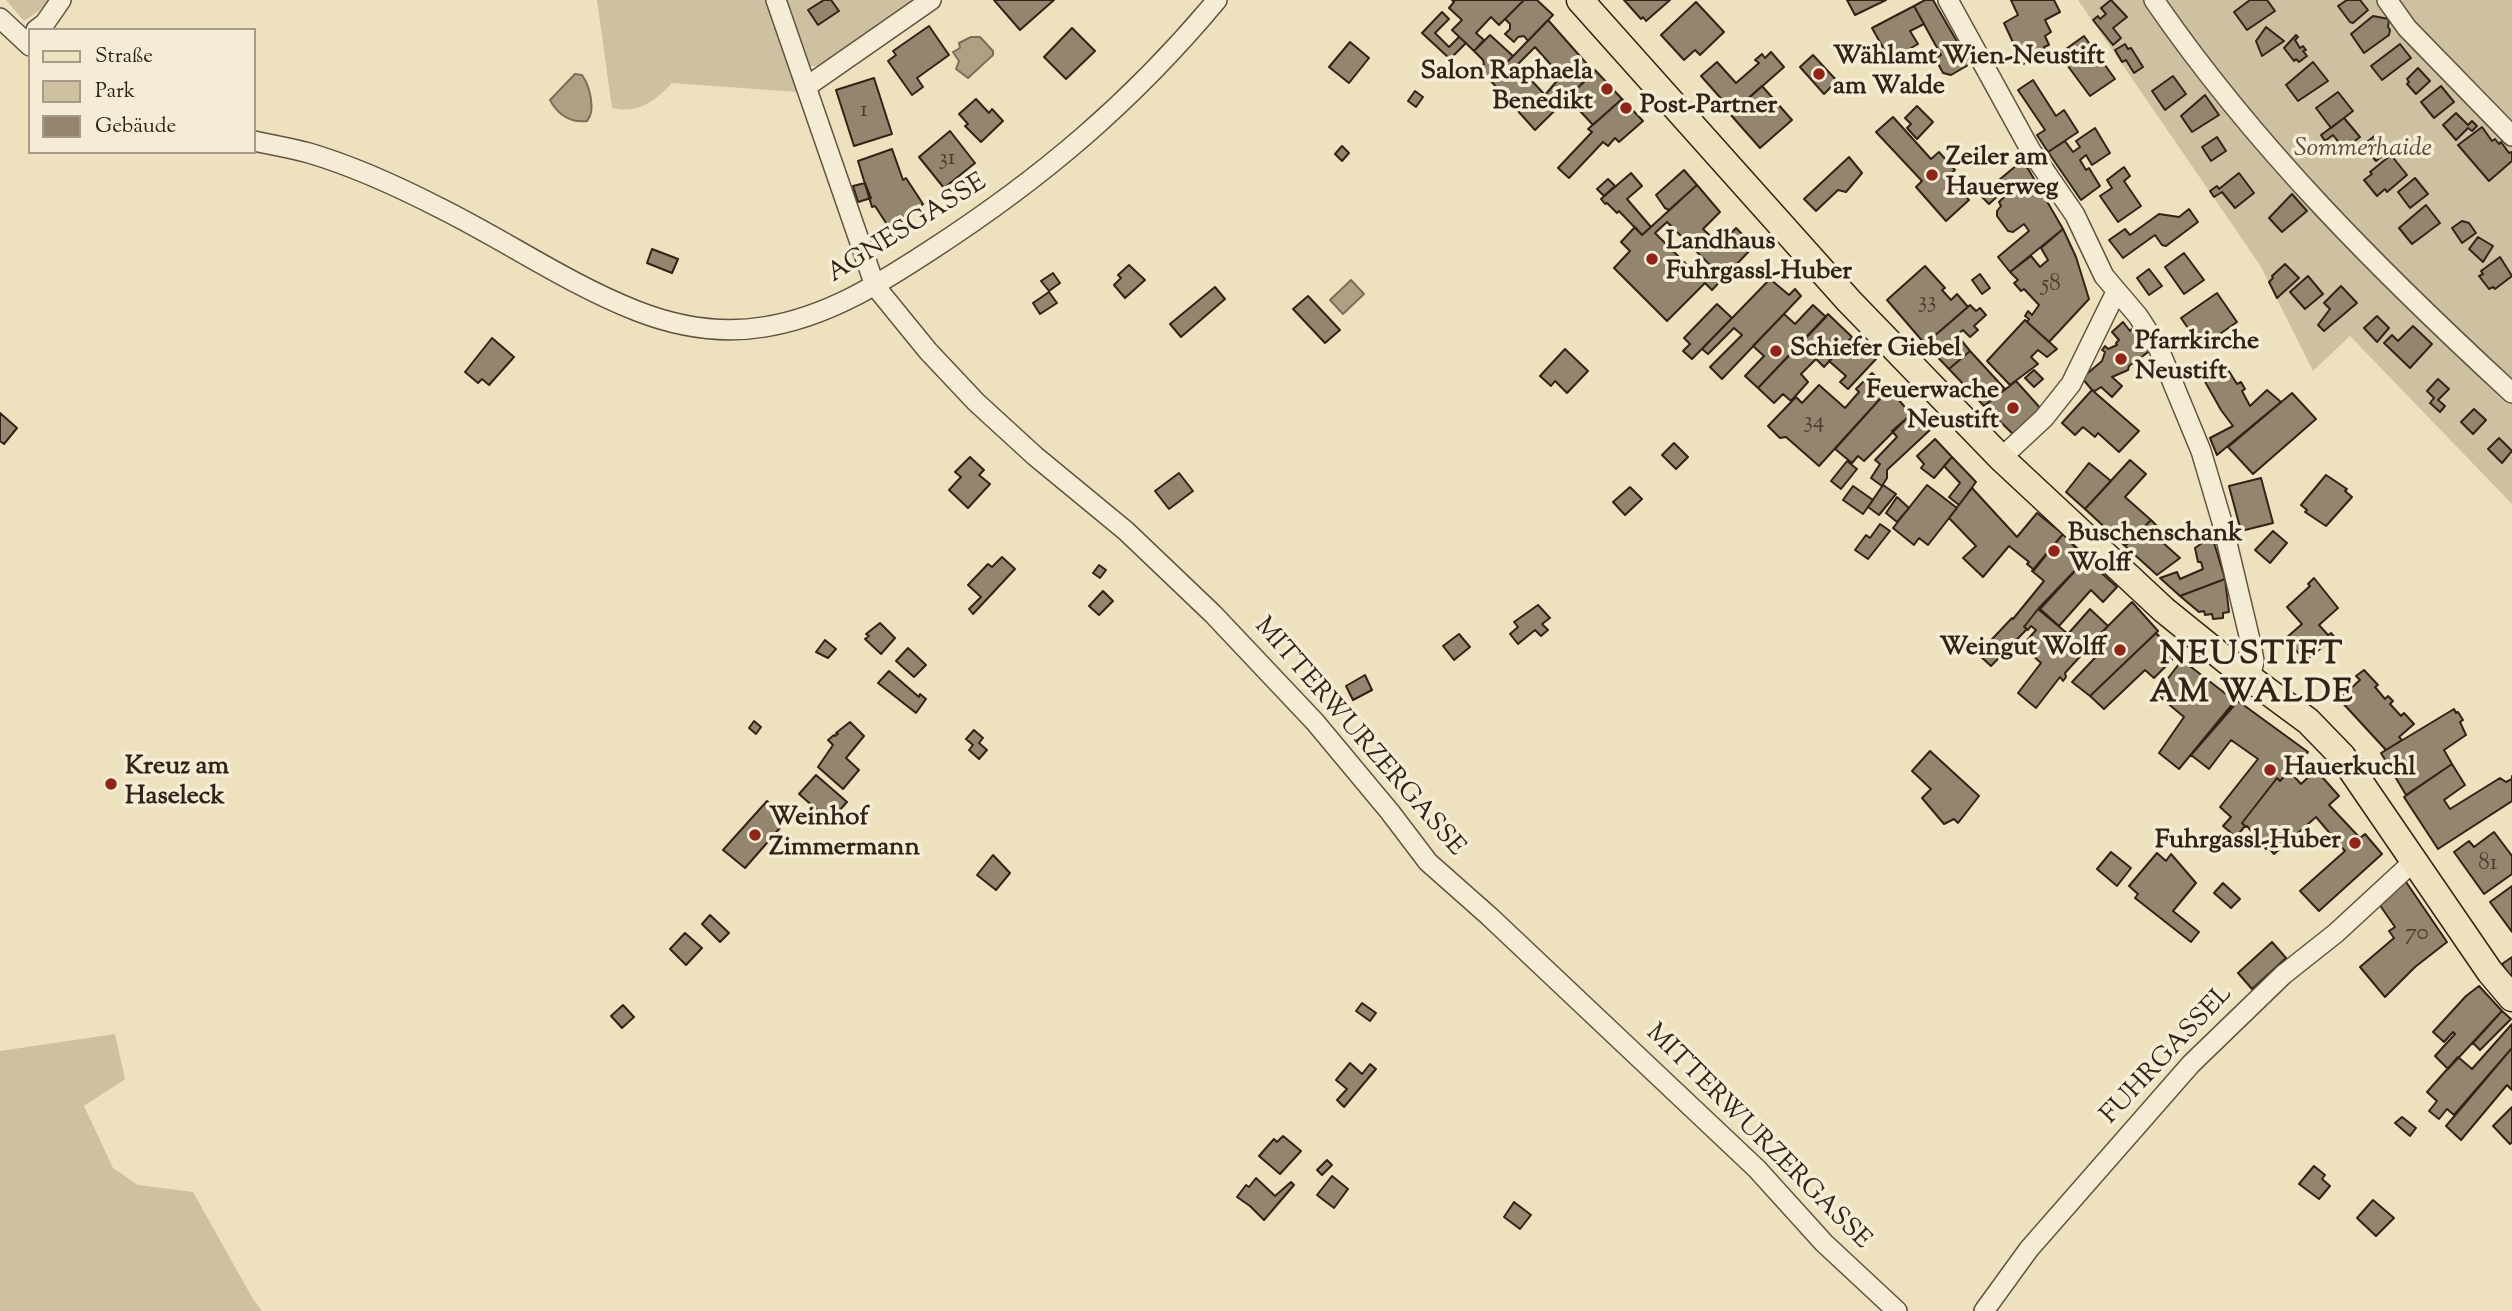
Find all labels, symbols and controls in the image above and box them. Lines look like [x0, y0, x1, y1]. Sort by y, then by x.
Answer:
legend [28, 28, 256, 154]
text: Straße [95, 42, 153, 72]
place label: Wählamt Wien-Neustift am Walde [1833, 43, 2105, 104]
place label: Salon Raphaela Benedikt [1421, 58, 1593, 119]
marker: Wählamt Wien-Neustift am Walde [1811, 66, 1827, 82]
text: Park [95, 77, 135, 107]
marker: Salon Raphaela Benedikt [1599, 81, 1615, 97]
place label: Post-Partner [1640, 92, 1777, 124]
house number: 1 [860, 98, 868, 126]
marker: Post-Partner [1618, 100, 1634, 116]
text: Gebäude [95, 112, 176, 142]
park label: Sommerhaide [2294, 135, 2432, 167]
place label: Zeiler am Hauerweg [1946, 144, 2059, 206]
house number: 31 [938, 146, 956, 174]
marker: Zeiler am Hauerweg [1924, 167, 1940, 183]
street label: AGNESGASSE [823, 169, 993, 291]
place label: Landhaus Fuhrgassl-Huber [1666, 228, 1852, 290]
marker: Landhaus Fuhrgassl-Huber [1644, 251, 1660, 267]
house number: 58 [2041, 272, 2061, 300]
house number: 33 [1918, 289, 1936, 317]
place label: Pfarrkirche Neustift [2135, 328, 2259, 390]
place label: Schiefer Giebel [1790, 335, 1961, 367]
marker: Schiefer Giebel [1768, 343, 1784, 359]
marker: Pfarrkirche Neustift [2113, 351, 2129, 367]
place label: Feuerwache Neustift [1866, 377, 1999, 438]
marker: Feuerwache Neustift [2005, 400, 2021, 416]
house number: 34 [1804, 409, 1824, 437]
place label: Buschenschank Wolff [2068, 520, 2242, 582]
marker: Buschenschank Wolff [2046, 543, 2062, 559]
street label: MITTERWURZERGASSE [1246, 612, 1470, 864]
place label: Weingut Wolff [1939, 634, 2106, 666]
district label: NEUSTIFT AM WALDE [2151, 637, 2353, 715]
marker: Weingut Wolff [2112, 642, 2128, 658]
place label: Kreuz am Haseleck [125, 753, 229, 814]
place label: Hauerkuchl [2284, 754, 2416, 786]
marker: Hauerkuchl [2262, 762, 2278, 778]
marker: Kreuz am Haseleck [103, 776, 119, 792]
place label: Weinhof Zimmermann [769, 804, 920, 866]
marker: Weinhof Zimmermann [747, 827, 763, 843]
place label: Fuhrgassl-Huber [2155, 827, 2341, 859]
marker: Fuhrgassl-Huber [2347, 835, 2363, 851]
house number: 81 [2478, 851, 2498, 879]
house number: 70 [2405, 921, 2429, 949]
street label: FUHRGASSEL [2096, 980, 2240, 1132]
street label: MITTERWURZERGASSE [1638, 1019, 1876, 1257]

